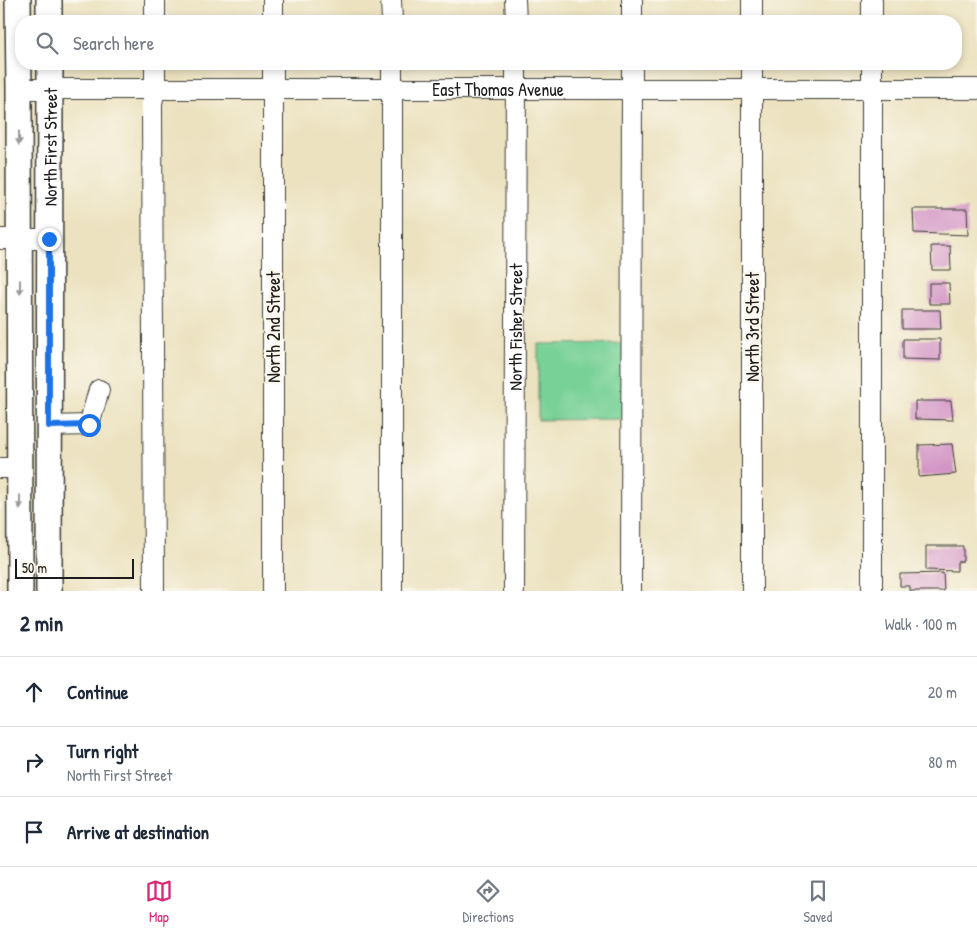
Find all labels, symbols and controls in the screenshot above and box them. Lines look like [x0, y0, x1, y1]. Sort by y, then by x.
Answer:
search box [15, 15, 962, 70]
icon: search [33, 29, 61, 57]
text: Search here [73, 30, 154, 56]
street label: East Thomas Avenue [432, 77, 564, 102]
street label: North First Street [37, 87, 62, 206]
one-way arrow [16, 130, 24, 146]
route end [38, 228, 61, 251]
street label: North Fisher Street [502, 263, 528, 391]
street label: North 2nd Street [261, 271, 286, 383]
street label: North 3rd Street [740, 271, 765, 382]
one-way arrow [16, 280, 24, 296]
route start [78, 414, 101, 437]
one-way arrow [16, 495, 24, 511]
scale bar [15, 556, 134, 579]
text: 50 m [22, 558, 47, 577]
text: 2 min [20, 609, 63, 638]
text: Walk · 100 m [885, 613, 957, 635]
icon: ahead [20, 678, 48, 706]
text: Continue [67, 679, 128, 705]
text: 20 m [928, 681, 957, 703]
text: Turn right [67, 738, 138, 764]
icon: right [20, 748, 48, 776]
text: 80 m [928, 751, 957, 773]
text: North First Street [67, 764, 172, 786]
icon: arrive [20, 818, 48, 846]
text: Arrive at destination [67, 819, 209, 845]
tab: Map [145, 877, 173, 926]
tab: Directions [462, 877, 514, 926]
tab: Saved [804, 877, 832, 926]

